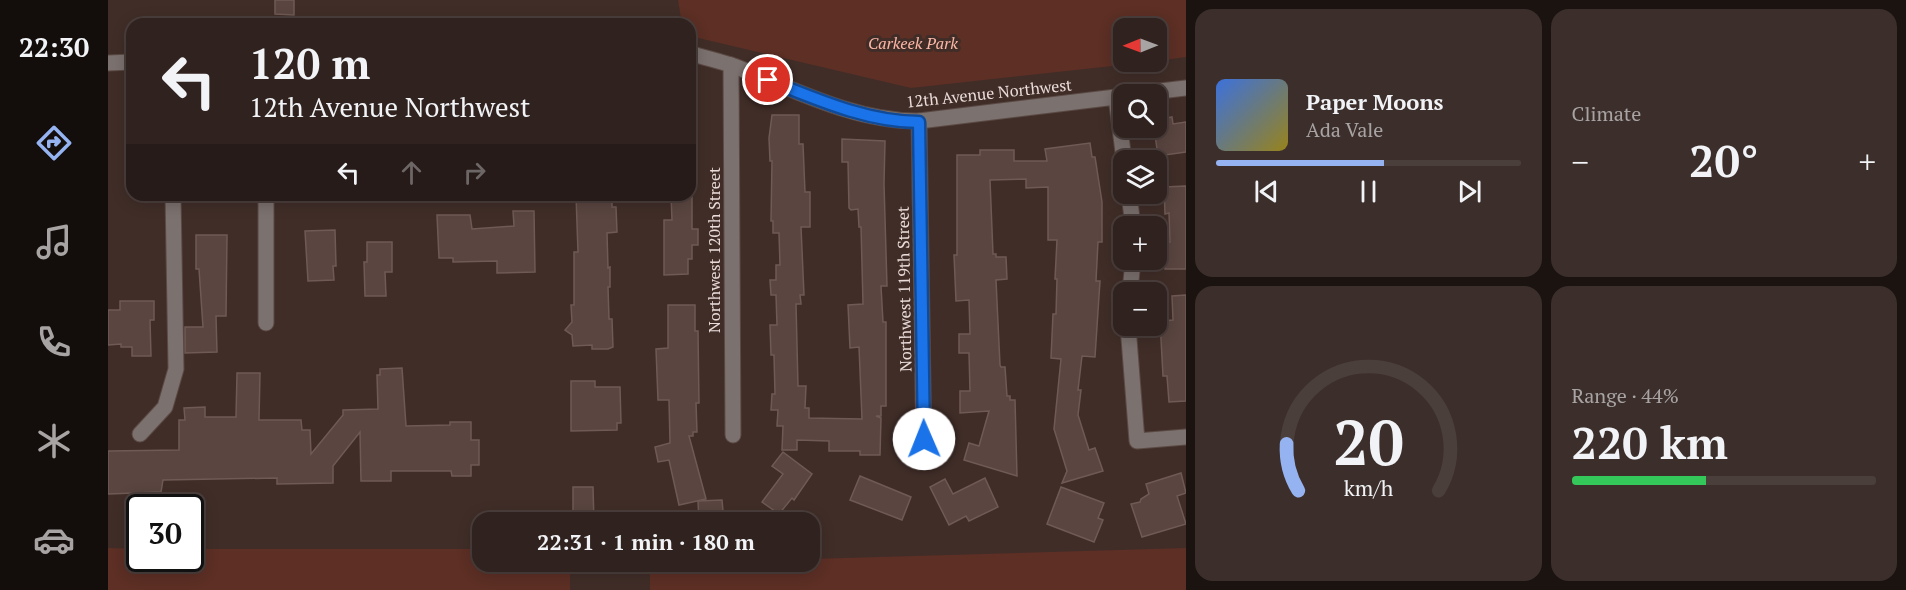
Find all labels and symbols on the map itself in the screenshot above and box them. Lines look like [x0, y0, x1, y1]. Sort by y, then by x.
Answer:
north arrow [1113, 18, 1167, 72]
park label: Carkeek Park [868, 32, 958, 54]
pin [742, 54, 793, 105]
street label: 12th Avenue Northwest [905, 73, 1073, 113]
street label: Northwest 120th Street [703, 167, 725, 333]
street label: Northwest 119th Street [892, 206, 916, 372]
position arrow [892, 407, 956, 471]
speed limit sign: 30 [126, 494, 204, 572]

